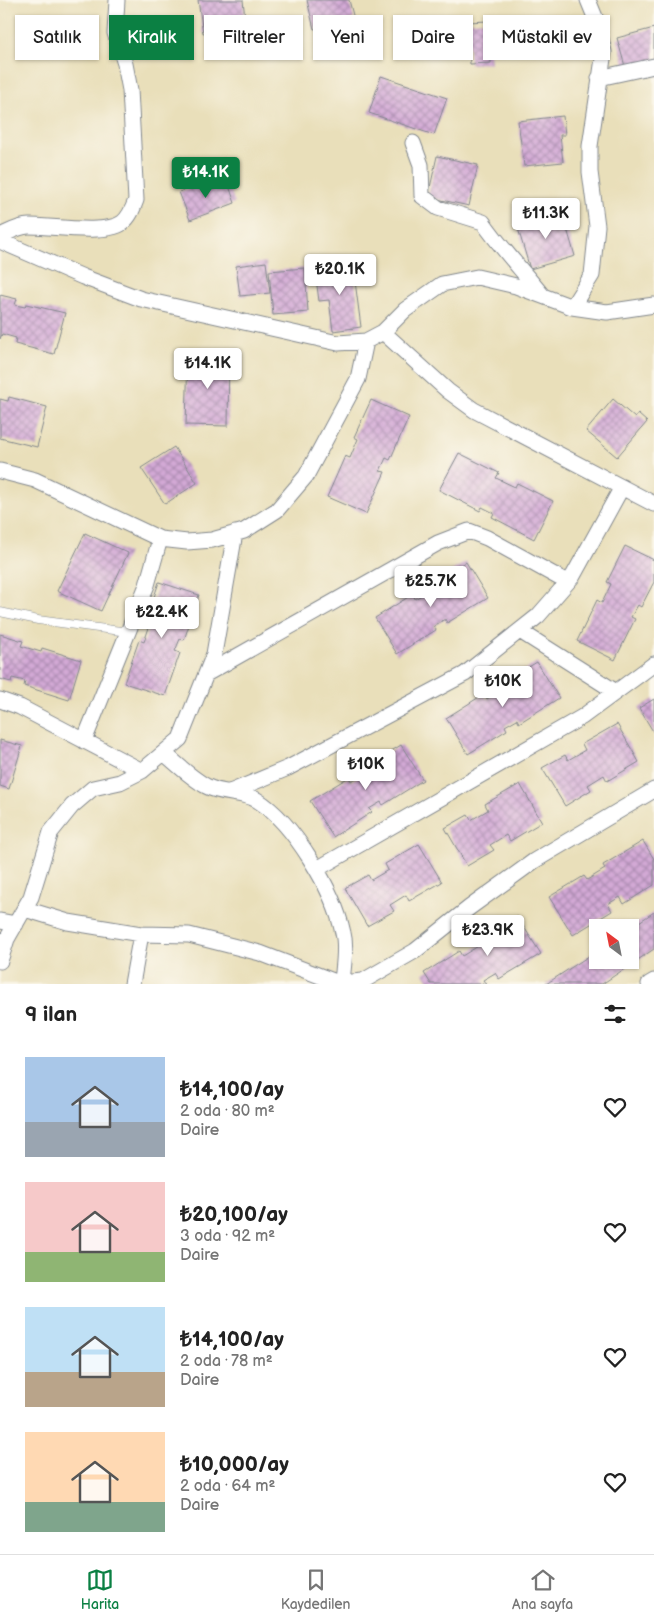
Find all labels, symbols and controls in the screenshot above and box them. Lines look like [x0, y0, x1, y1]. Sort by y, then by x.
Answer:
chip: Satılık [15, 15, 99, 60]
chip: Kiralık [109, 15, 194, 60]
chip: Filtreler [204, 15, 303, 60]
chip: Yeni [313, 15, 383, 60]
chip: Daire [393, 15, 473, 60]
chip: Müstakil ev [483, 15, 610, 60]
pin: ₺14.1K [165, 156, 247, 199]
text: ₺14.1K [183, 163, 229, 182]
pin: ₺11.3K [505, 198, 587, 240]
text: ₺11.3K [523, 204, 569, 223]
pin: ₺20.1K [299, 254, 381, 296]
text: ₺20.1K [315, 260, 365, 279]
pin: ₺14.1K [167, 348, 249, 390]
text: ₺14.1K [185, 354, 231, 373]
pin: ₺25.7K [390, 566, 472, 608]
text: ₺25.7K [405, 572, 457, 591]
pin: ₺22.4K [121, 596, 203, 639]
text: ₺22.4K [136, 603, 188, 622]
pin: ₺10K [473, 666, 533, 708]
text: ₺10K [485, 672, 521, 691]
pin: ₺10K [336, 748, 396, 791]
text: ₺10K [348, 755, 384, 774]
pin: ₺23.9K [447, 914, 529, 957]
north arrow [589, 919, 639, 969]
map controls [589, 919, 639, 969]
text: ₺23.9K [462, 921, 514, 940]
icon: filters [601, 1000, 629, 1028]
text: 9 ilan [25, 1002, 77, 1027]
icon: home [65, 1077, 125, 1137]
text: ₺14,100/ay [180, 1077, 284, 1102]
icon: heart [601, 1093, 629, 1121]
text: 2 oda · 80 m² [180, 1102, 275, 1121]
text: Daire [180, 1121, 219, 1140]
icon: home [65, 1202, 125, 1262]
text: ₺20,100/ay [180, 1202, 288, 1227]
icon: heart [601, 1218, 629, 1246]
text: 3 oda · 92 m² [180, 1227, 275, 1246]
text: Daire [180, 1246, 219, 1265]
icon: home [65, 1327, 125, 1387]
text: ₺14,100/ay [180, 1327, 284, 1352]
icon: heart [601, 1343, 629, 1371]
text: 2 oda · 78 m² [180, 1352, 273, 1371]
text: Daire [180, 1371, 219, 1390]
icon: home [65, 1452, 125, 1512]
text: ₺10,000/ay [180, 1452, 289, 1477]
icon: heart [601, 1468, 629, 1496]
text: 2 oda · 64 m² [180, 1477, 276, 1496]
text: Daire [180, 1496, 219, 1515]
tab: Harita [81, 1566, 119, 1613]
tab: Kaydedilen [281, 1566, 350, 1613]
tab: Ana sayfa [512, 1566, 573, 1613]

